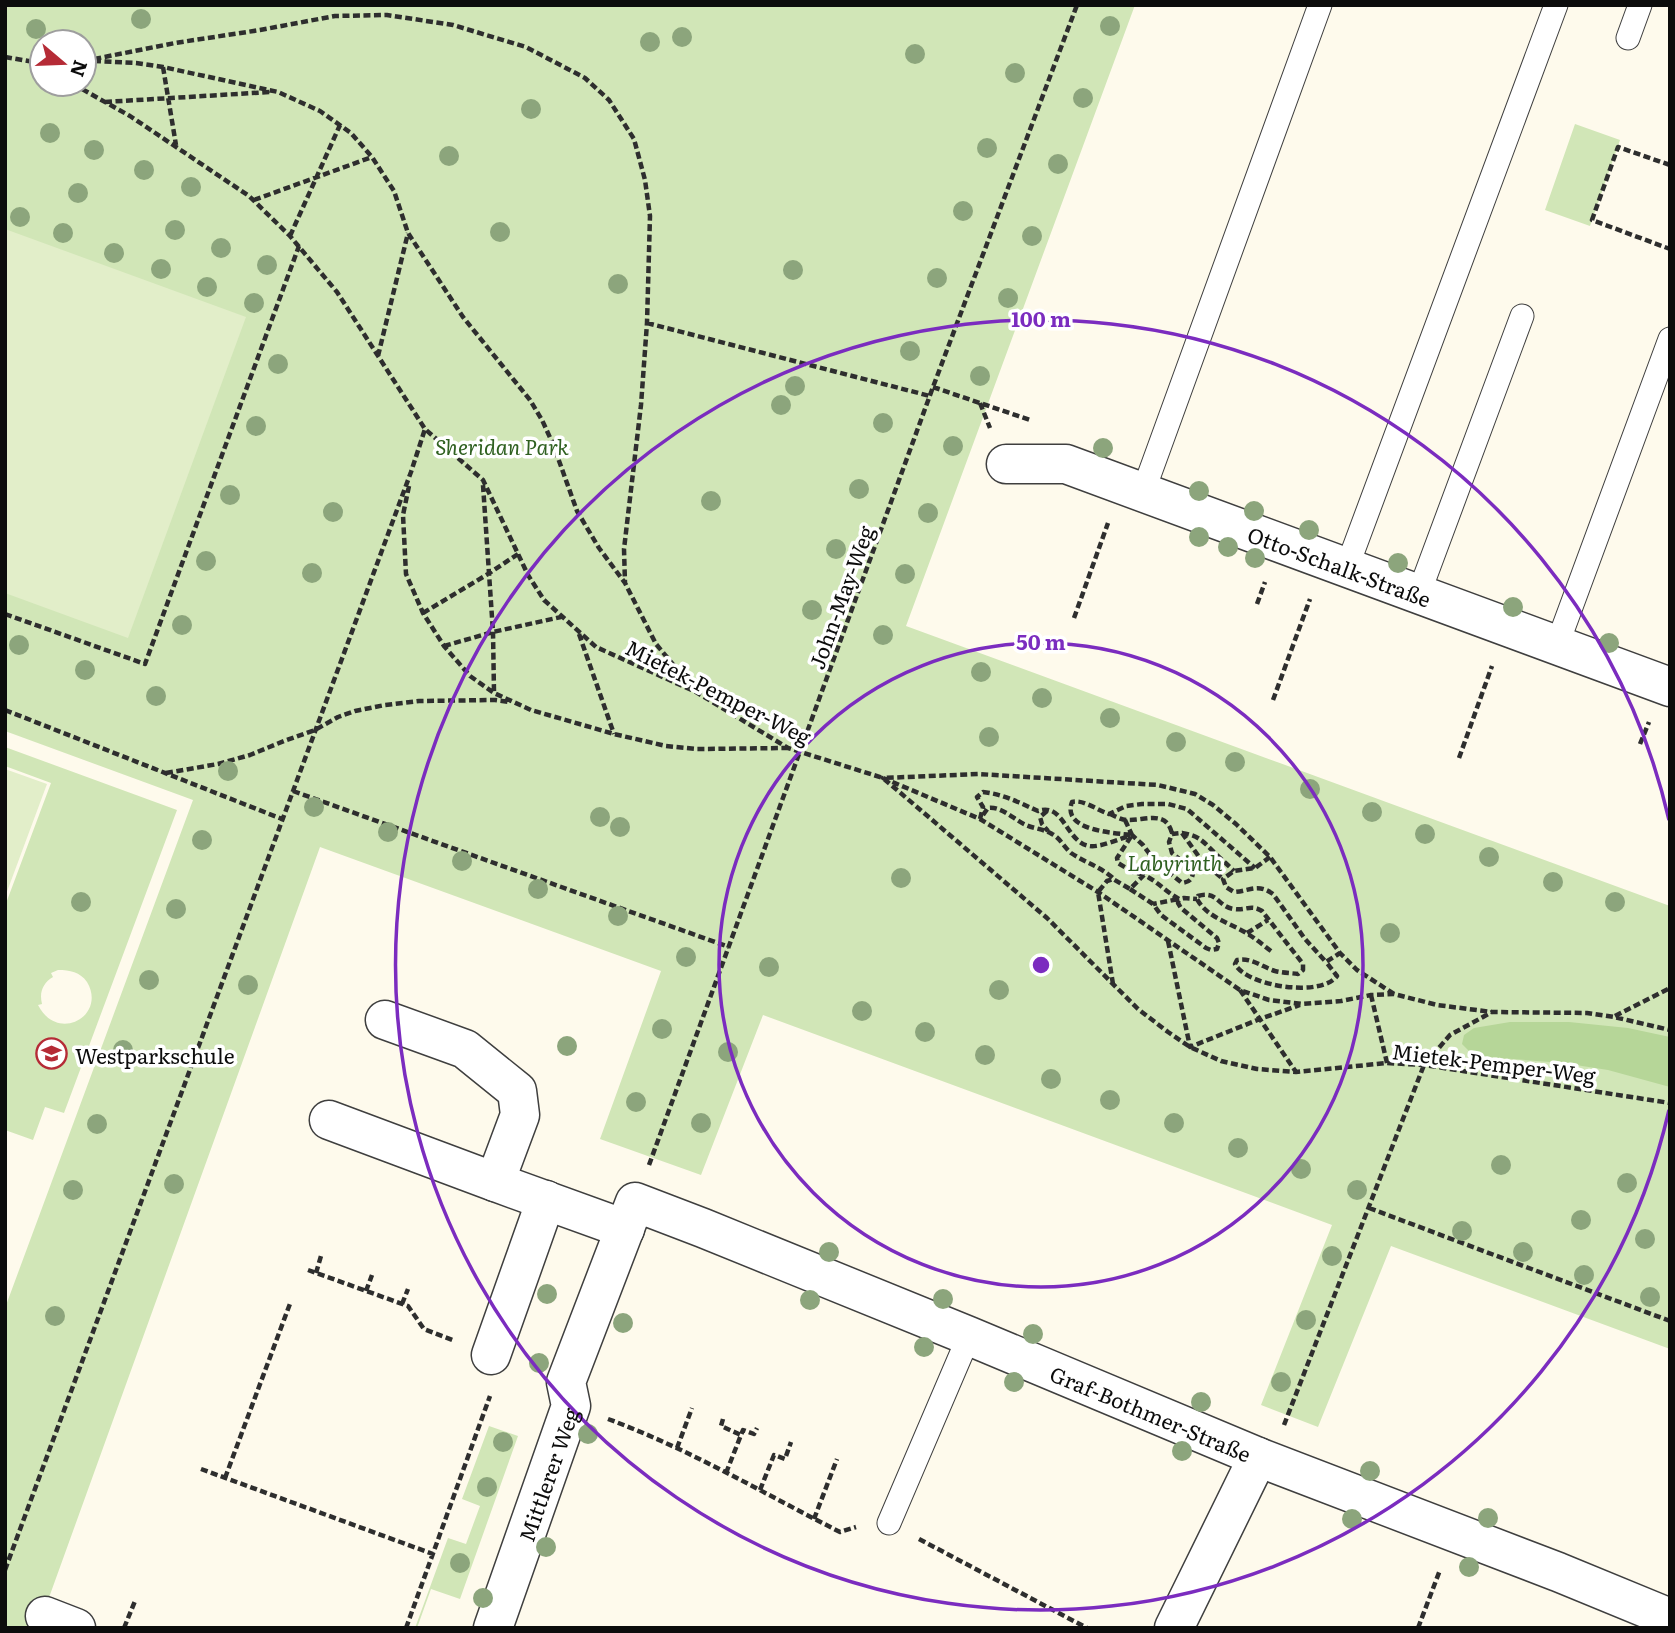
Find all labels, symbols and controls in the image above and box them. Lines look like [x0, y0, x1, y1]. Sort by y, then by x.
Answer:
north arrow [28, 28, 98, 98]
text: N [64, 57, 96, 81]
text: 100 m [1011, 302, 1071, 333]
park label: Sheridan Park [435, 430, 569, 461]
street label: Otto-Schalk-Straße [1244, 517, 1436, 613]
street label: John-May-Weg [800, 521, 880, 673]
text: 50 m [1016, 625, 1066, 656]
street label: Mietek-Pemper-Weg [621, 631, 817, 751]
park label: Labyrinth [1127, 846, 1223, 877]
centre of rings [1029, 953, 1053, 977]
street label: Mietek-Pemper-Weg [1391, 1034, 1598, 1090]
school or university icon: Westparkschule [35, 1037, 69, 1071]
place label: Westparkschule [75, 1039, 235, 1070]
street label: Graf-Bothmer-Straße [1046, 1356, 1257, 1468]
street label: Mittlerer Weg [509, 1403, 585, 1545]

